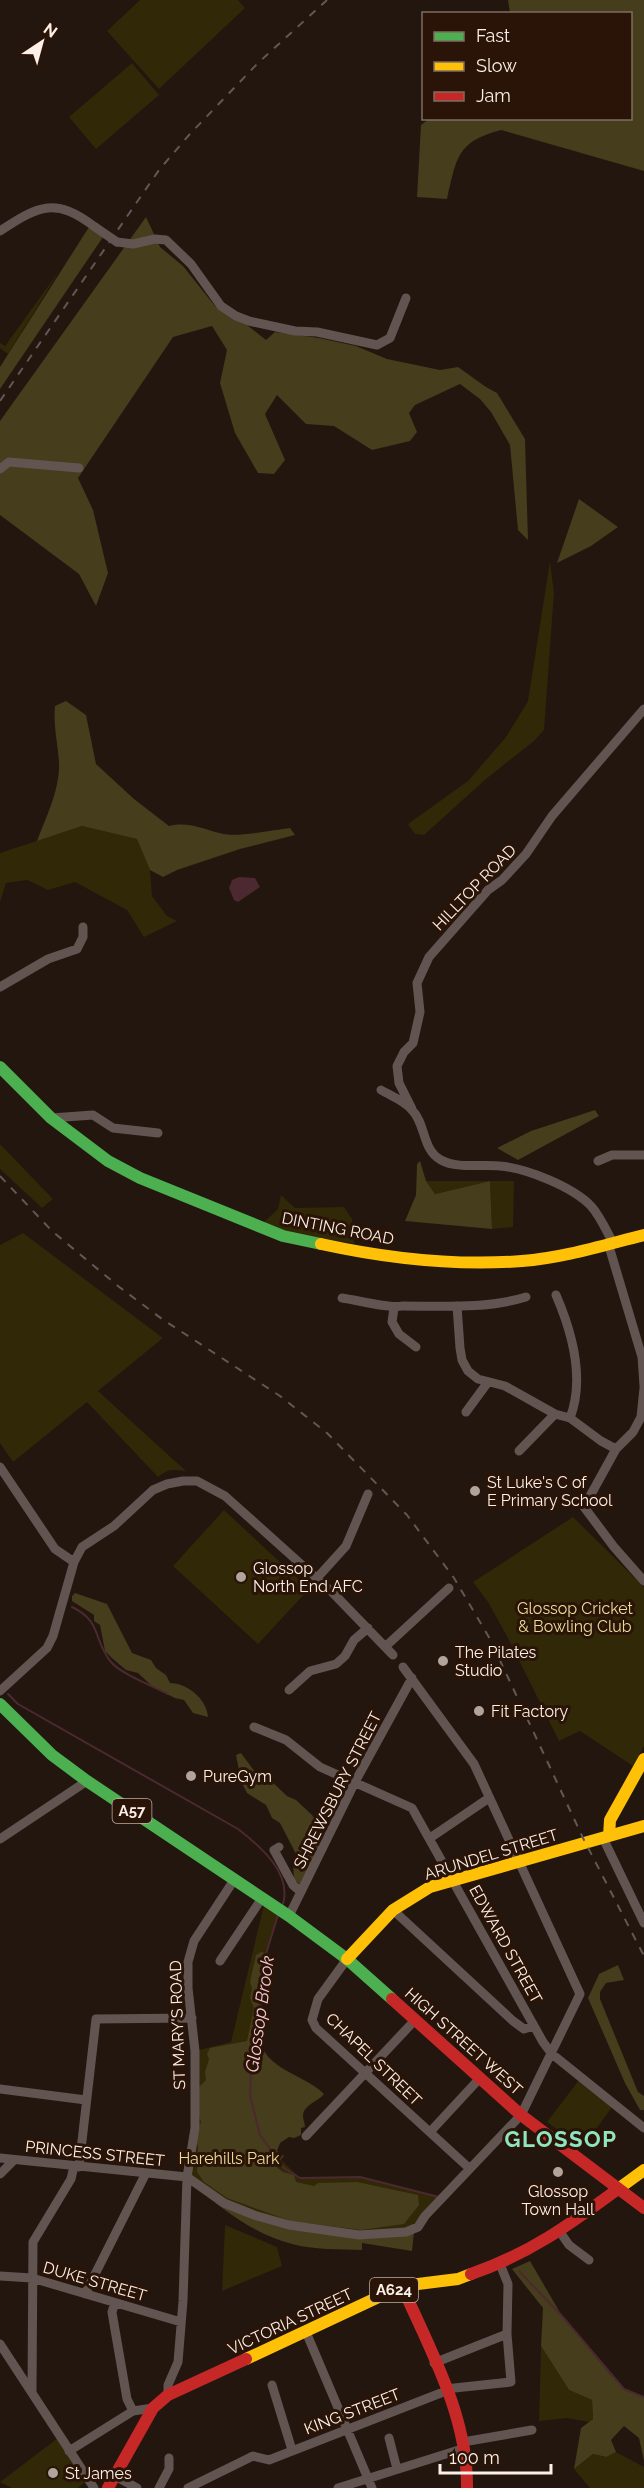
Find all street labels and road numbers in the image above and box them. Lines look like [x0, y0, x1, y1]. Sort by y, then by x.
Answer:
street label: HILLTOP ROAD [429, 840, 520, 934]
street label: DINTING ROAD [280, 1208, 396, 1249]
street label: SHREWSBURY STREET [290, 1708, 385, 1872]
road number: A57 [112, 1799, 152, 1823]
street label: ARUNDEL STREET [422, 1825, 561, 1884]
street label: EDWARD STREET [465, 1882, 546, 2007]
street label: ST MARY'S ROAD [166, 1960, 189, 2090]
street label: HIGH STREET WEST [401, 1984, 526, 2099]
street label: CHAPEL STREET [322, 2009, 426, 2110]
street label: PRINCESS STREET [24, 2137, 166, 2170]
street label: DUKE STREET [41, 2258, 149, 2305]
road number: A624 [370, 2278, 418, 2302]
street label: VICTORIA STREET [225, 2284, 356, 2359]
street label: KING STREET [301, 2384, 403, 2438]

